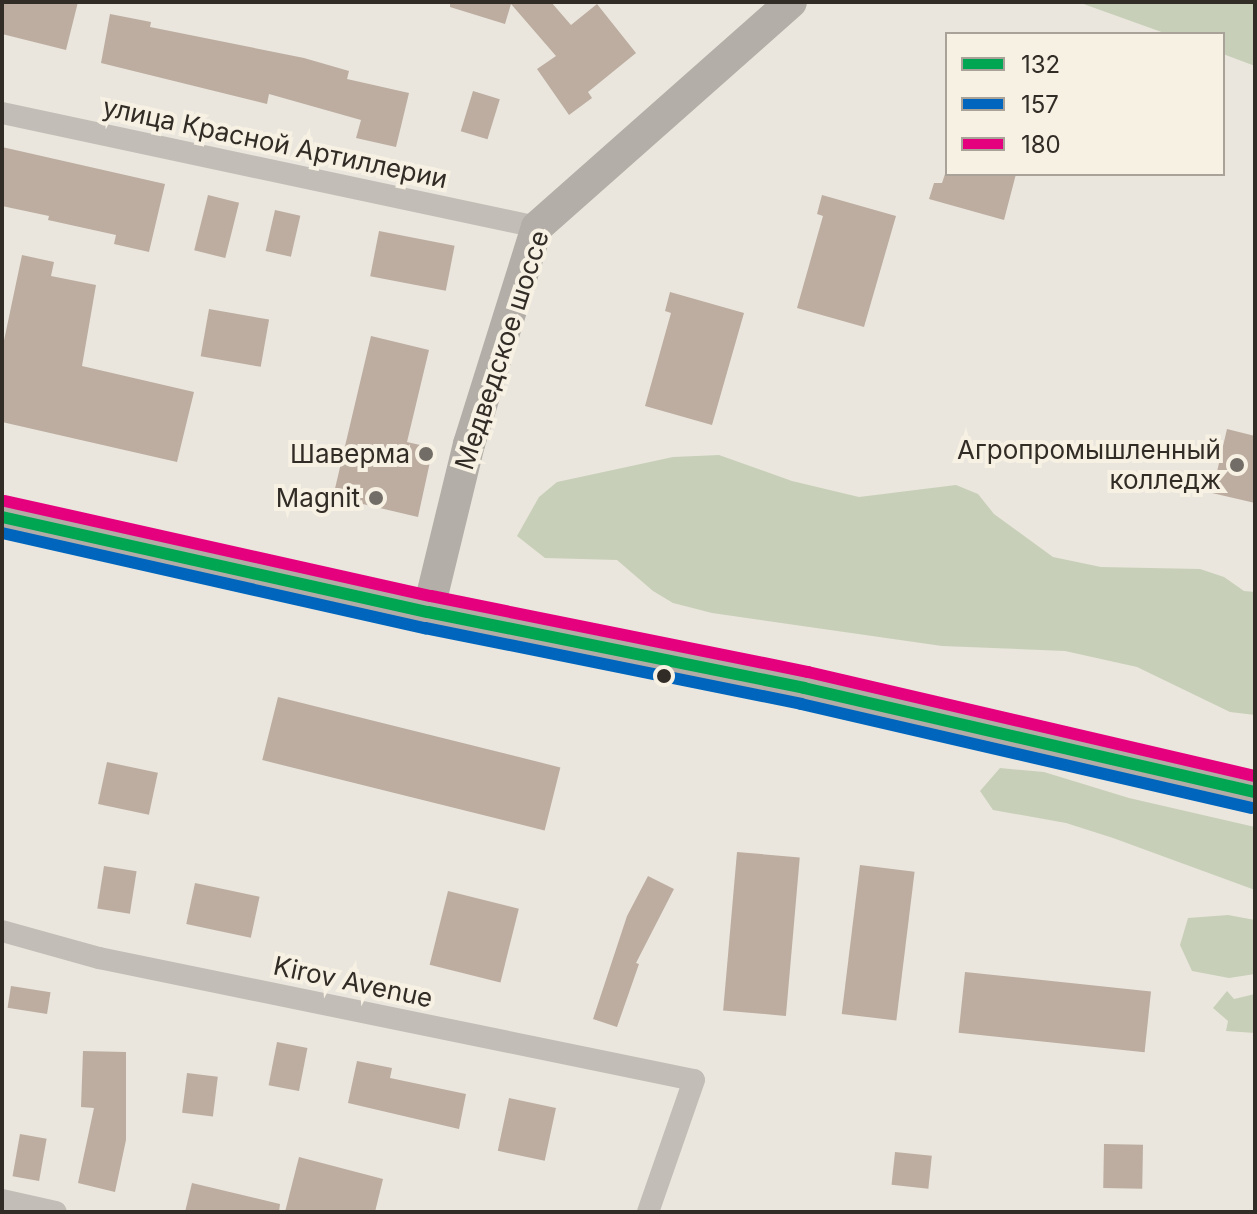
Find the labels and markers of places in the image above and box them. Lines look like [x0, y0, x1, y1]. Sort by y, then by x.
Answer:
place label: Агропромышленный колледж [957, 434, 1221, 496]
place label: Шаверма [290, 438, 410, 470]
marker: Шаверма [417, 445, 435, 463]
marker: Агропромышленный колледж [1228, 456, 1246, 474]
place label: Magnit [276, 482, 360, 514]
marker: Magnit [367, 489, 385, 507]
unlabelled marker [656, 668, 672, 684]

